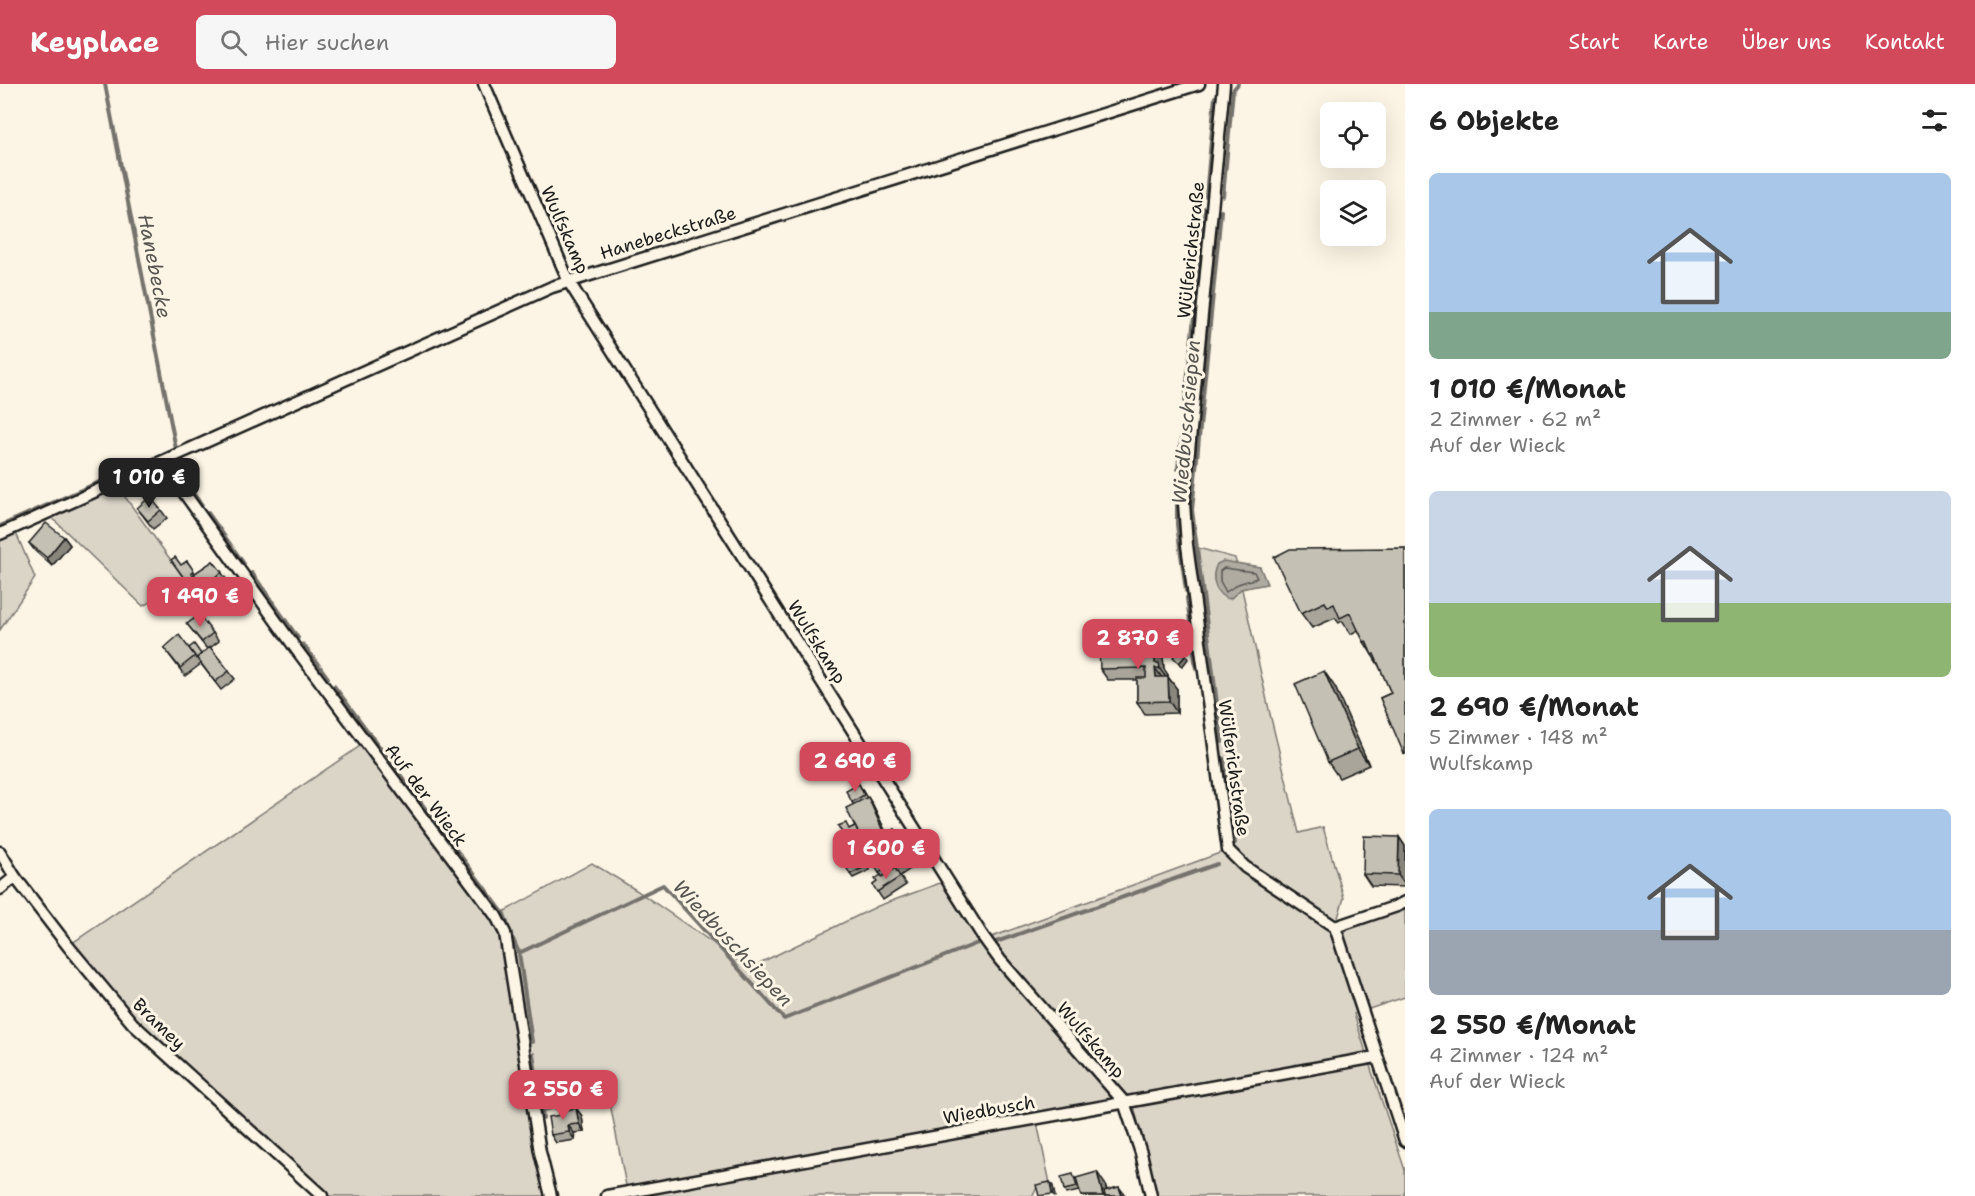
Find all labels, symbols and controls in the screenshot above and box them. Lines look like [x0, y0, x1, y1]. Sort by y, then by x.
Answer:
search box [196, 15, 616, 69]
text: Keyplace [30, 23, 160, 61]
icon: search [217, 26, 250, 59]
text: Hier suchen [265, 28, 389, 57]
text: Start [1569, 28, 1620, 56]
text: Karte [1653, 28, 1709, 56]
text: Über uns [1742, 28, 1832, 56]
text: Kontakt [1865, 28, 1945, 56]
map controls [1320, 102, 1386, 246]
button: locate [1320, 102, 1386, 168]
text: 6 Objekte [1429, 103, 1559, 138]
icon: filters [1918, 104, 1951, 137]
street label: Wülferichstraße [1172, 180, 1210, 320]
button: layers [1320, 180, 1386, 246]
street label: Wulfskamp [535, 182, 595, 278]
street label: Hanebeckstraße [597, 201, 739, 265]
water label: Hanebecke [132, 212, 178, 320]
icon: home [1636, 212, 1744, 320]
water label: Wiedbuschsiepen [1166, 339, 1206, 505]
text: 1 010 €/Monat [1429, 371, 1626, 406]
text: 2 Zimmer · 62 m² [1429, 406, 1601, 432]
text: Auf der Wieck [1429, 432, 1566, 458]
pin: 1 010 € [94, 458, 204, 509]
text: 1 010 € [113, 464, 185, 490]
icon: home [1636, 530, 1744, 638]
pin: 1 490 € [145, 577, 255, 628]
text: 1 490 € [161, 583, 239, 609]
street label: Wulfskamp [782, 596, 852, 688]
pin: 2 870 € [1083, 619, 1193, 670]
text: 2 870 € [1096, 625, 1180, 651]
text: 2 690 €/Monat [1429, 689, 1639, 724]
street label: Wülferichstraße [1213, 698, 1255, 838]
text: 5 Zimmer · 148 m² [1429, 724, 1608, 750]
street label: Auf der Wieck [379, 739, 473, 851]
pin: 2 690 € [800, 742, 910, 793]
text: 2 690 € [814, 748, 896, 774]
text: Wulfskamp [1429, 750, 1533, 776]
pin: 1 600 € [831, 829, 941, 880]
text: 1 600 € [847, 835, 925, 861]
icon: home [1636, 848, 1744, 956]
water label: Wiedbuschsiepen [667, 874, 799, 1012]
street label: Bramey [127, 993, 191, 1055]
street label: Wulfskamp [1051, 997, 1131, 1083]
text: 2 550 €/Monat [1429, 1007, 1636, 1042]
text: 4 Zimmer · 124 m² [1429, 1042, 1609, 1068]
text: Auf der Wieck [1429, 1068, 1566, 1094]
pin: 2 550 € [508, 1070, 618, 1121]
text: 2 550 € [523, 1076, 603, 1102]
street label: Wiedbusch [941, 1090, 1037, 1130]

